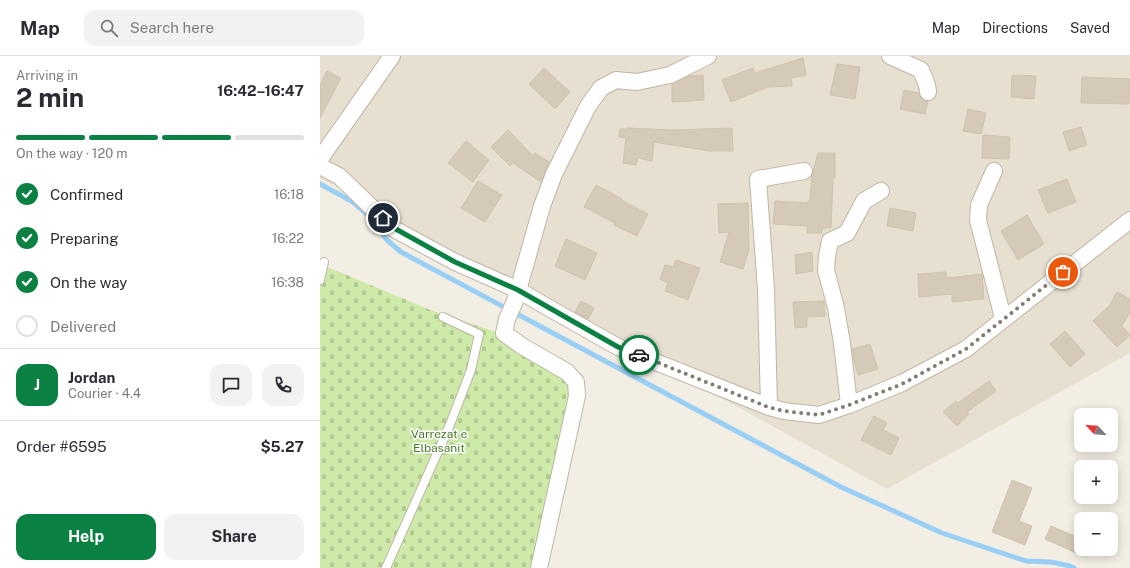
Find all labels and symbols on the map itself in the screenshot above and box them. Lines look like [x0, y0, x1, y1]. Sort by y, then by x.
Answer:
pin [366, 201, 400, 235]
pin [1046, 255, 1080, 289]
courier [619, 335, 659, 375]
north arrow [1074, 408, 1118, 452]
park label: Varrezat e Elbasanit [411, 427, 467, 455]

